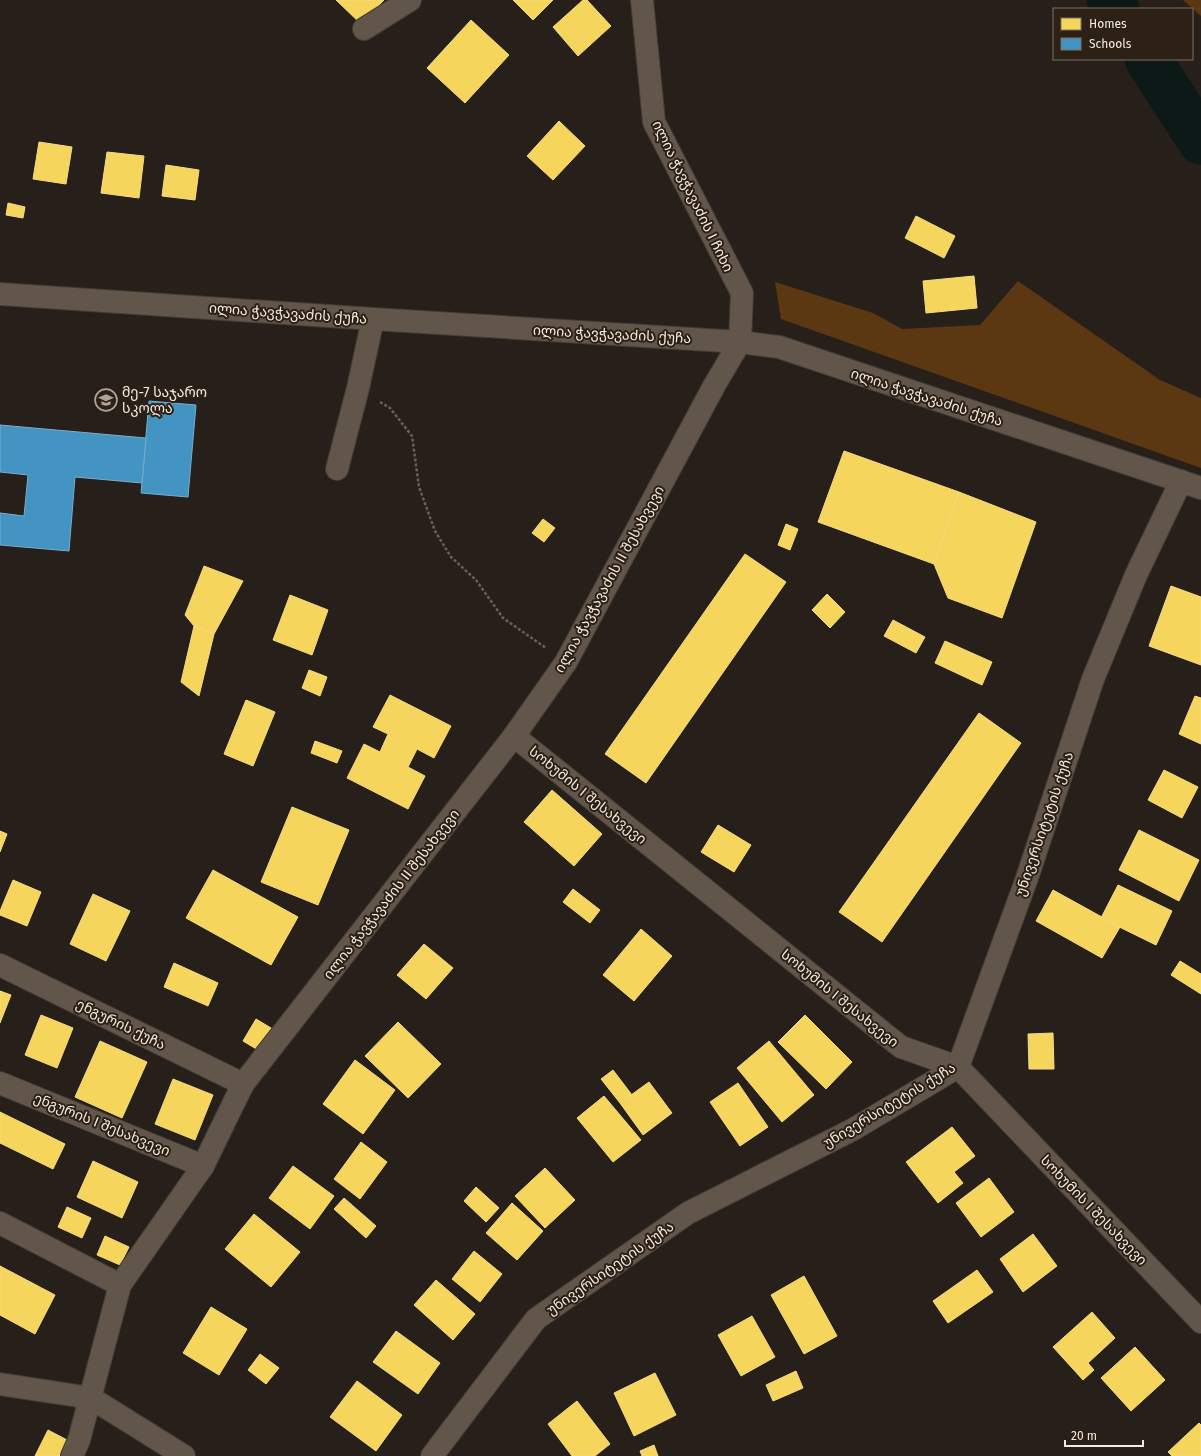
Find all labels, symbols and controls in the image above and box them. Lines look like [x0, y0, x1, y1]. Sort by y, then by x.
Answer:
legend [1053, 8, 1193, 60]
text: Homes [1089, 17, 1127, 31]
text: Schools [1089, 37, 1132, 51]
street label: ილია ჭავჭავაძის I ჩიხი [648, 118, 737, 275]
street label: ილია ჭავჭავაძის ქუჩა [208, 299, 368, 328]
street label: ილია ჭავჭავაძის ქუჩა [532, 322, 692, 347]
street label: ილია ჭავჭავაძის ქუჩა [849, 365, 1005, 430]
place label: მე-7 საჯარო სკოლა [122, 384, 207, 417]
school or university icon: მე-7 საჯარო სკოლა [93, 387, 119, 413]
street label: ილია ჭავჭავაძის II შესახვევი [551, 483, 668, 676]
street label: სოხუმის I შესახვევი [526, 743, 650, 848]
street label: უნივერსიტეტის ქუჩა [1012, 750, 1077, 899]
street label: ილია ჭავჭავაძის II შესახვევი [320, 806, 463, 983]
street label: სოხუმის I შესახვევი [778, 946, 902, 1051]
street label: ენგურის ქუჩა [73, 995, 168, 1053]
street label: უნივერსიტეტის ქუჩა [820, 1059, 959, 1152]
street label: ენგურის I შესახვევი [31, 1089, 172, 1160]
street label: სოხუმის I შესახვევი [1037, 1152, 1151, 1269]
street label: უნივერსიტეტის ქუჩა [543, 1218, 677, 1319]
scale bar [1065, 1422, 1143, 1448]
text: 20 m [1071, 1429, 1097, 1443]

